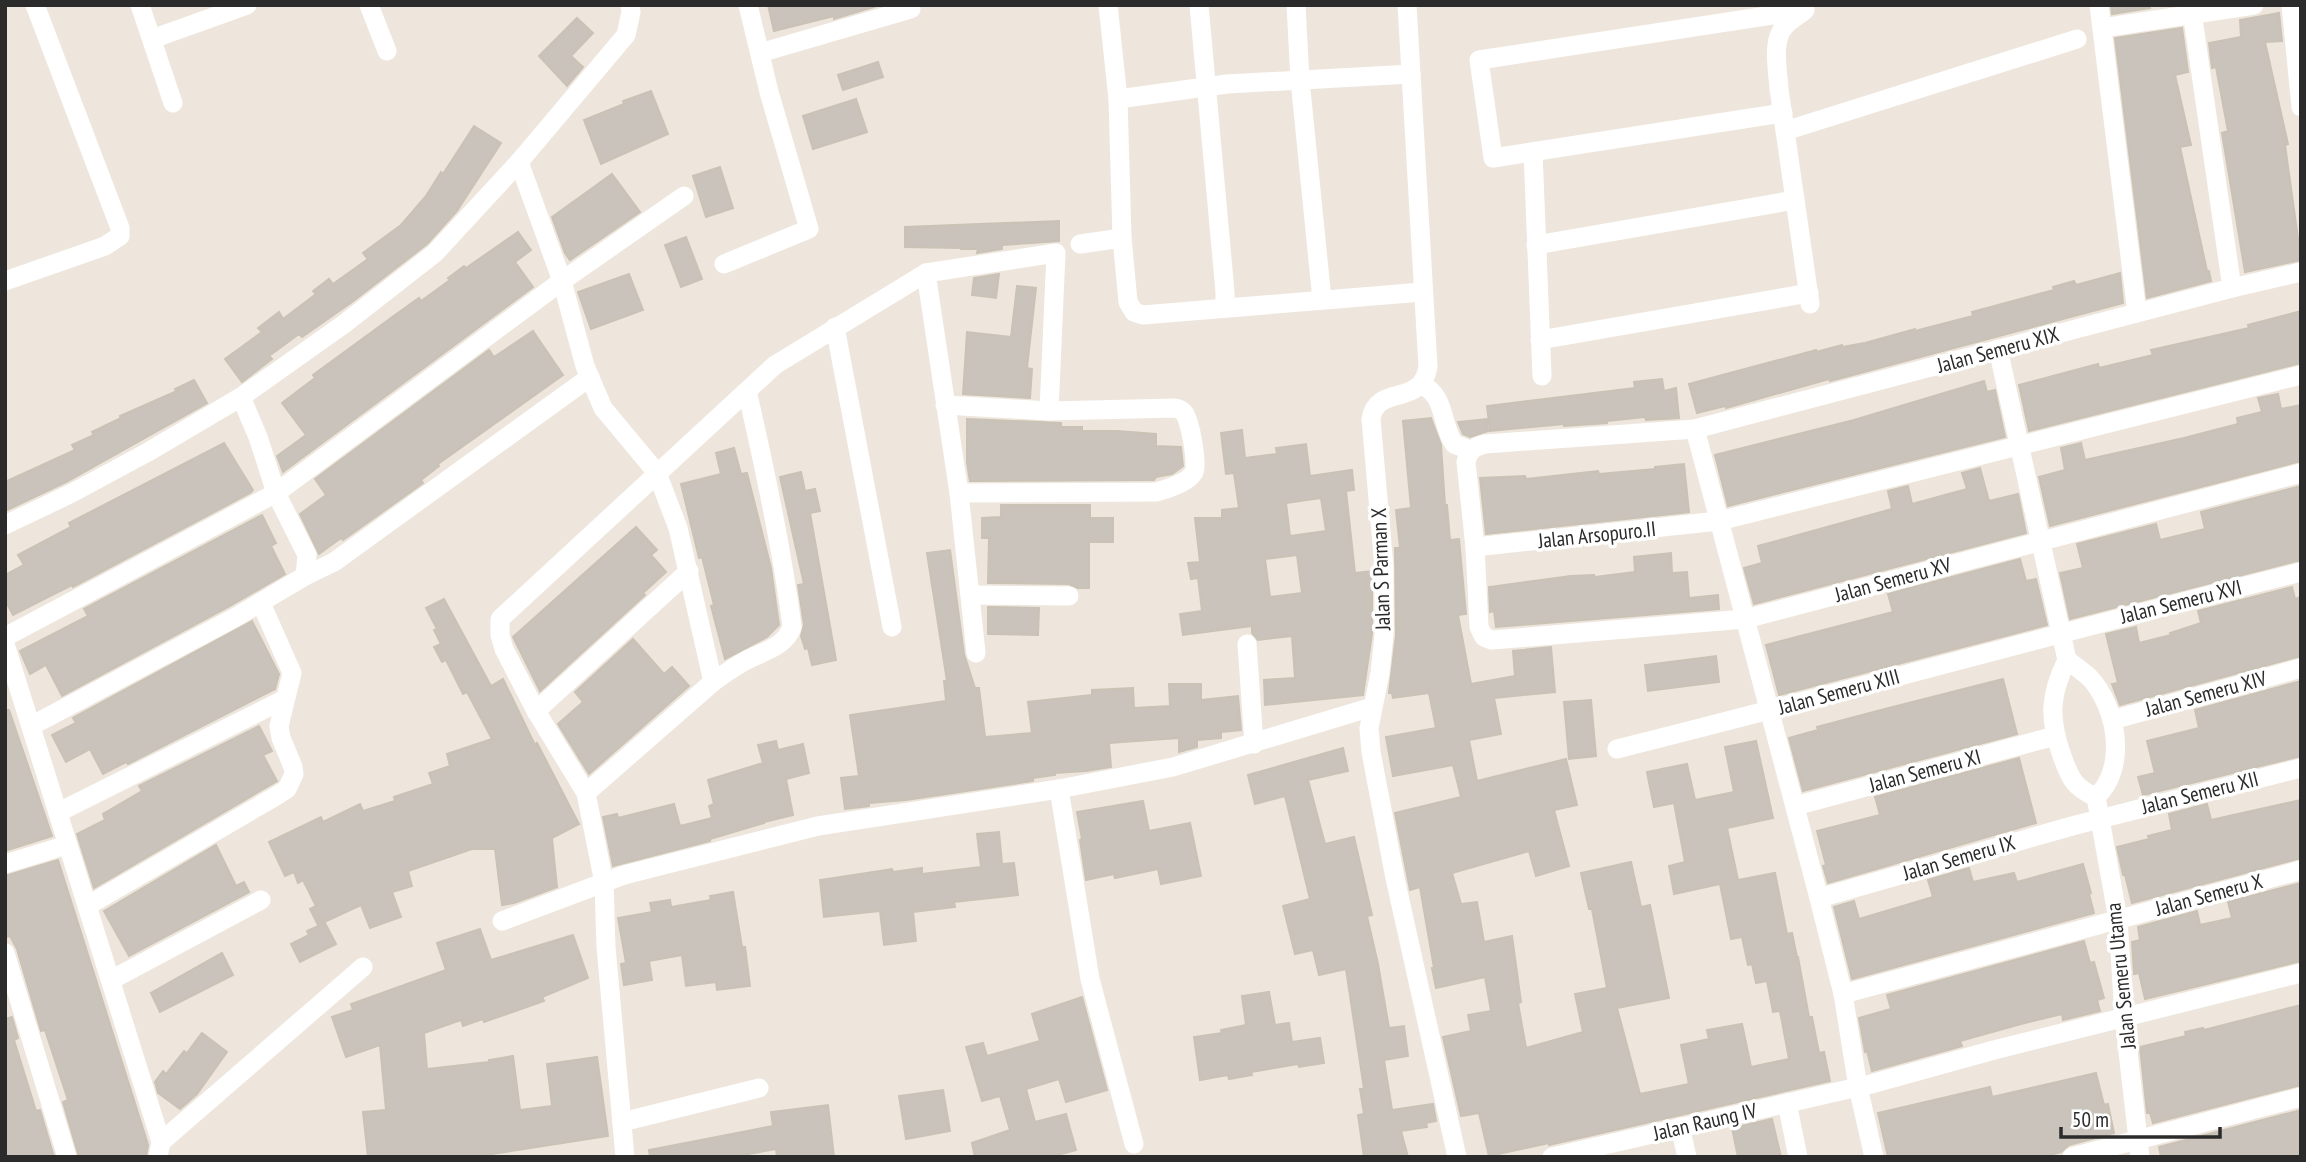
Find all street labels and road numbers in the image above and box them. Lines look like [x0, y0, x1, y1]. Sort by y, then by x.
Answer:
street label: Jalan Semeru XIX [1933, 320, 2062, 379]
street label: Jalan S Parman X [1365, 507, 1396, 632]
street label: Jalan Arsopuro.II [1536, 515, 1657, 554]
street label: Jalan Semeru XV [1831, 551, 1954, 608]
street label: Jalan Semeru XVI [2116, 573, 2244, 630]
street label: Jalan Semeru XIII [1774, 662, 1902, 721]
street label: Jalan Semeru XIV [2141, 664, 2270, 723]
street label: Jalan Semeru XI [1865, 743, 1984, 799]
street label: Jalan Semeru XII [2138, 765, 2261, 820]
street label: Jalan Semeru IX [1899, 829, 2018, 887]
street label: Jalan Semeru X [2151, 867, 2266, 922]
street label: Jalan Semeru Utama [2099, 902, 2142, 1052]
street label: Jalan Raung IV [1650, 1096, 1760, 1147]

